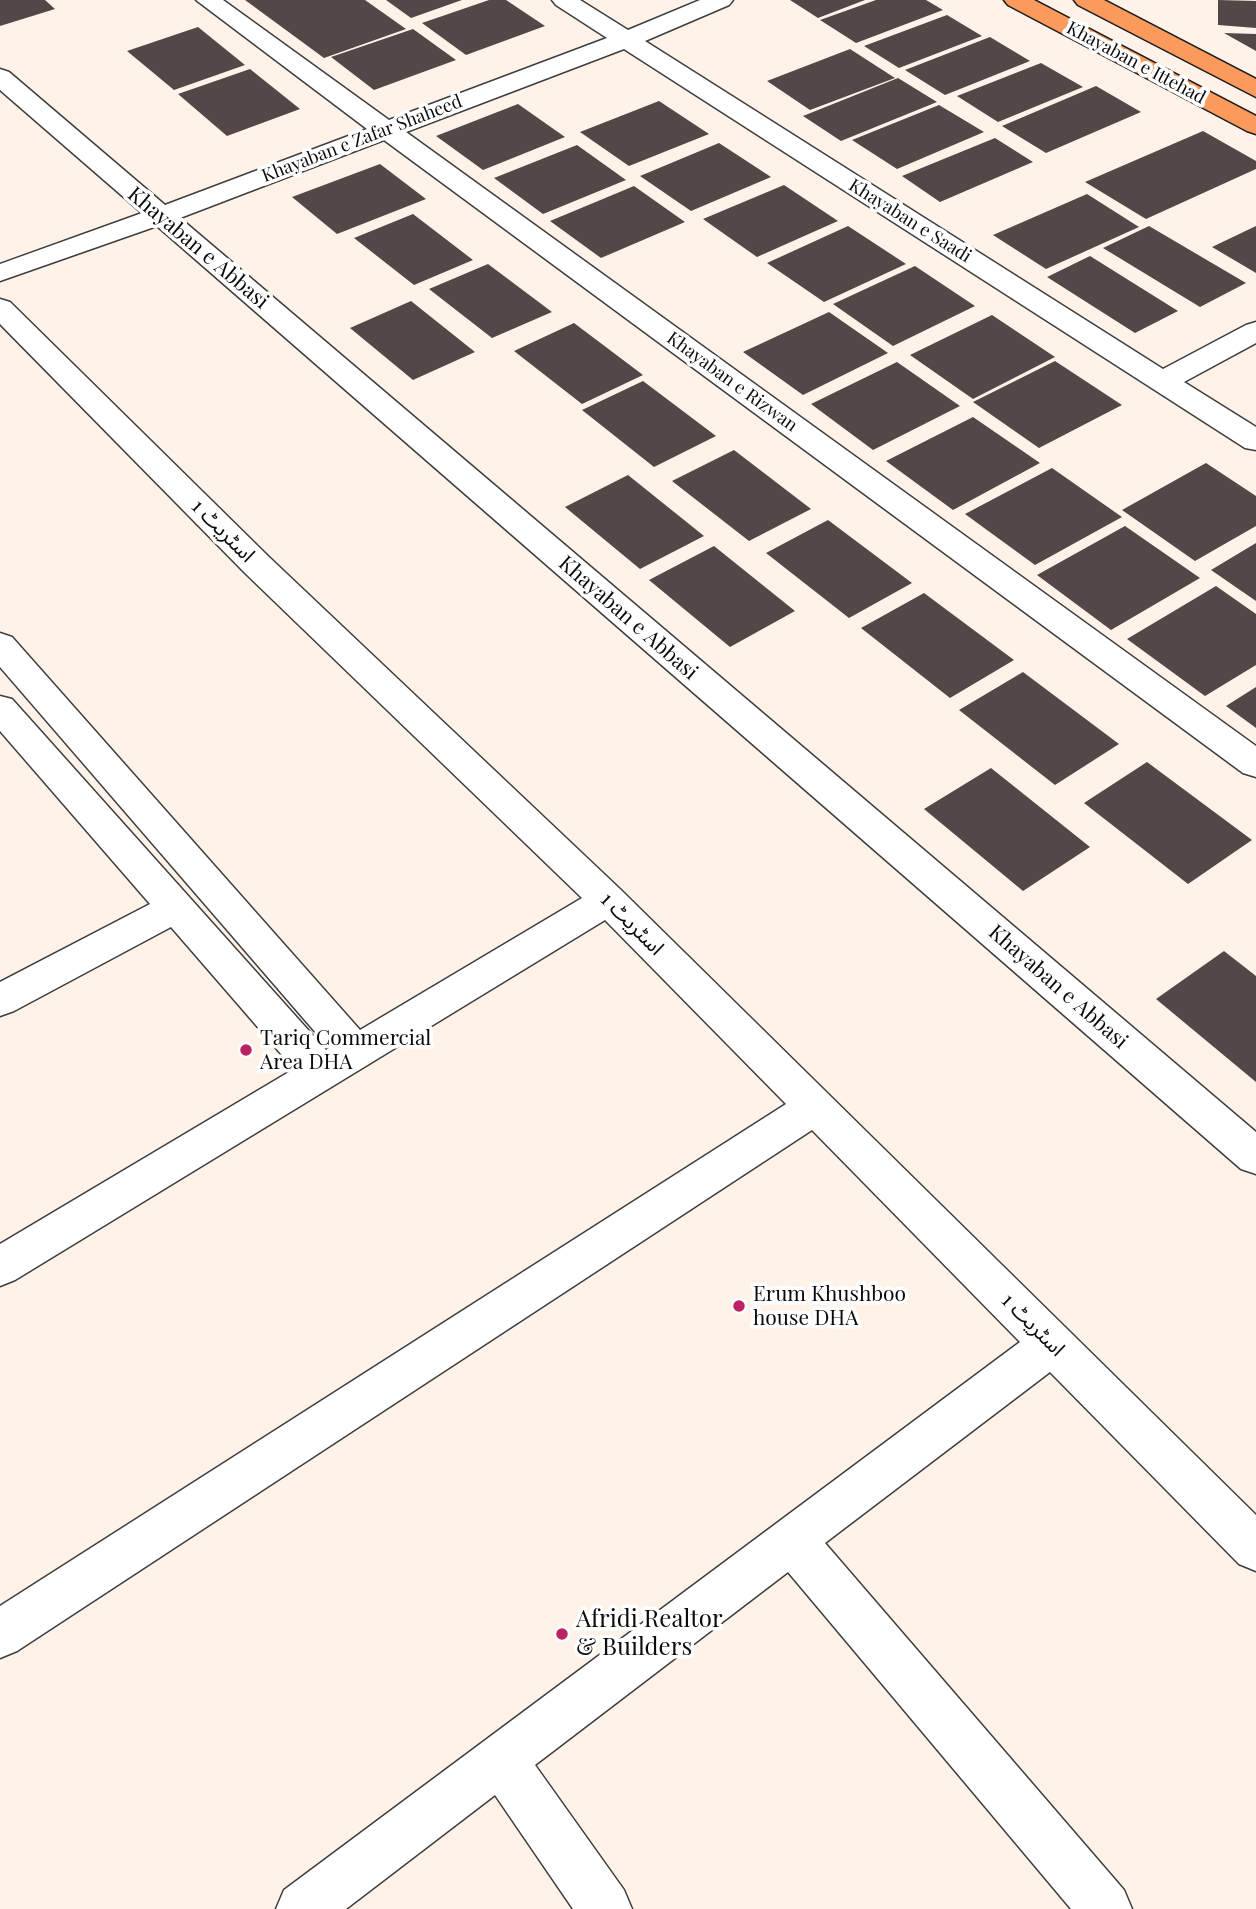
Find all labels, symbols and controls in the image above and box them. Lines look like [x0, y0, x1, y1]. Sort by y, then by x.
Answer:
street label: Khayaban e Ittehad [1063, 17, 1209, 109]
street label: Khayaban e Zafar Shaheed [259, 91, 465, 187]
street label: Khayaban e Saadi [845, 175, 975, 267]
street label: Khayaban e Abbasi [122, 182, 274, 314]
street label: Khayaban e Rizwan [663, 327, 801, 437]
street label: اسٹریٹ 1 [186, 494, 260, 568]
street label: Khayaban e Abbasi [553, 551, 703, 685]
street label: اسٹریٹ 1 [595, 887, 669, 961]
street label: Khayaban e Abbasi [983, 920, 1133, 1054]
place label: Tariq Commercial Area DHA [260, 1025, 431, 1075]
marker: Tariq Commercial Area DHA [238, 1042, 254, 1058]
place label: Erum Khushboo house DHA [753, 1281, 906, 1331]
street label: اسٹریٹ 1 [996, 1288, 1070, 1362]
marker: Erum Khushboo house DHA [731, 1298, 747, 1314]
place label: Afridi Realtor & Builders [576, 1606, 723, 1662]
marker: Afridi Realtor & Builders [554, 1626, 570, 1642]

